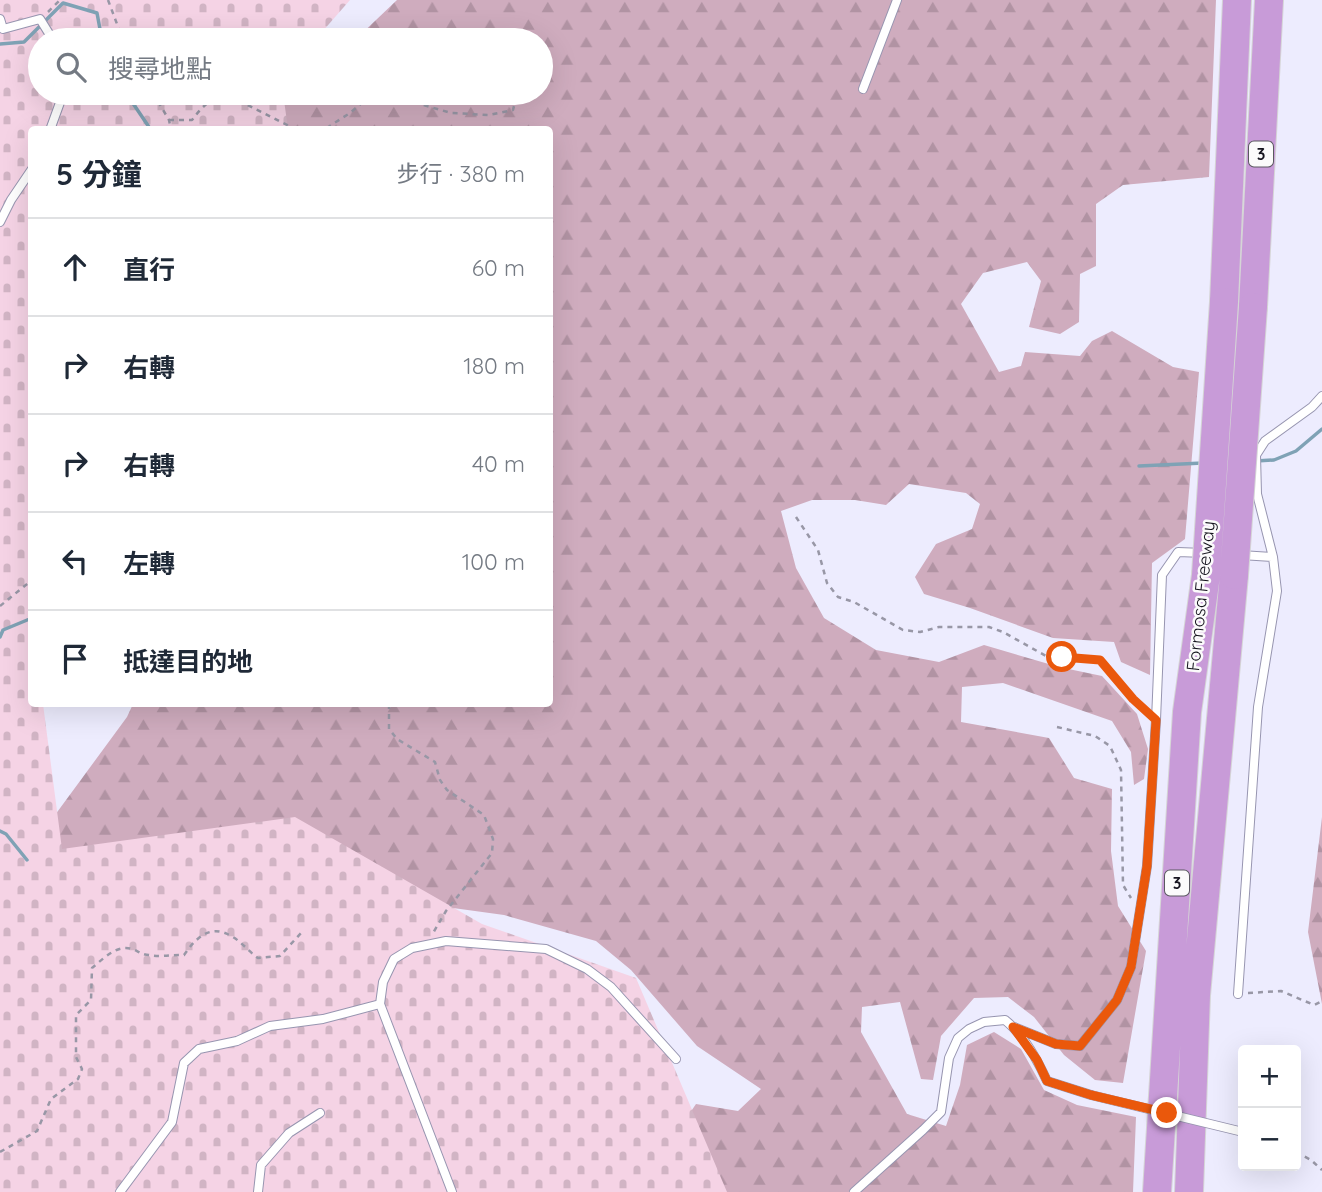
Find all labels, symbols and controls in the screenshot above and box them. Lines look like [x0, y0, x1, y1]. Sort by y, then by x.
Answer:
search box [28, 28, 553, 105]
icon: search [52, 48, 90, 86]
text: 搜尋地點 [108, 52, 212, 85]
road number: 3 [1249, 142, 1273, 166]
text: 5 分鐘 [56, 155, 142, 193]
text: 步行 · 380 m [397, 159, 525, 188]
icon: ahead [56, 248, 94, 286]
text: 直行 [123, 253, 175, 286]
text: 60 m [472, 253, 525, 282]
icon: right [56, 346, 94, 384]
text: 右轉 [123, 351, 175, 384]
text: 180 m [463, 351, 525, 380]
icon: right [56, 444, 94, 482]
text: 右轉 [123, 449, 175, 482]
text: 40 m [472, 449, 525, 478]
street label: Formosa Freeway [1181, 520, 1220, 672]
icon: left [56, 542, 94, 580]
text: 左轉 [123, 547, 175, 580]
text: 100 m [462, 547, 525, 576]
icon: arrive [56, 640, 94, 678]
route start [1046, 641, 1077, 672]
text: 抵達目的地 [123, 645, 253, 678]
road number: 3 [1165, 870, 1189, 896]
map controls [1238, 1045, 1301, 1171]
button: + [1238, 1045, 1301, 1108]
route end [1151, 1097, 1182, 1128]
button: − [1238, 1108, 1301, 1171]

